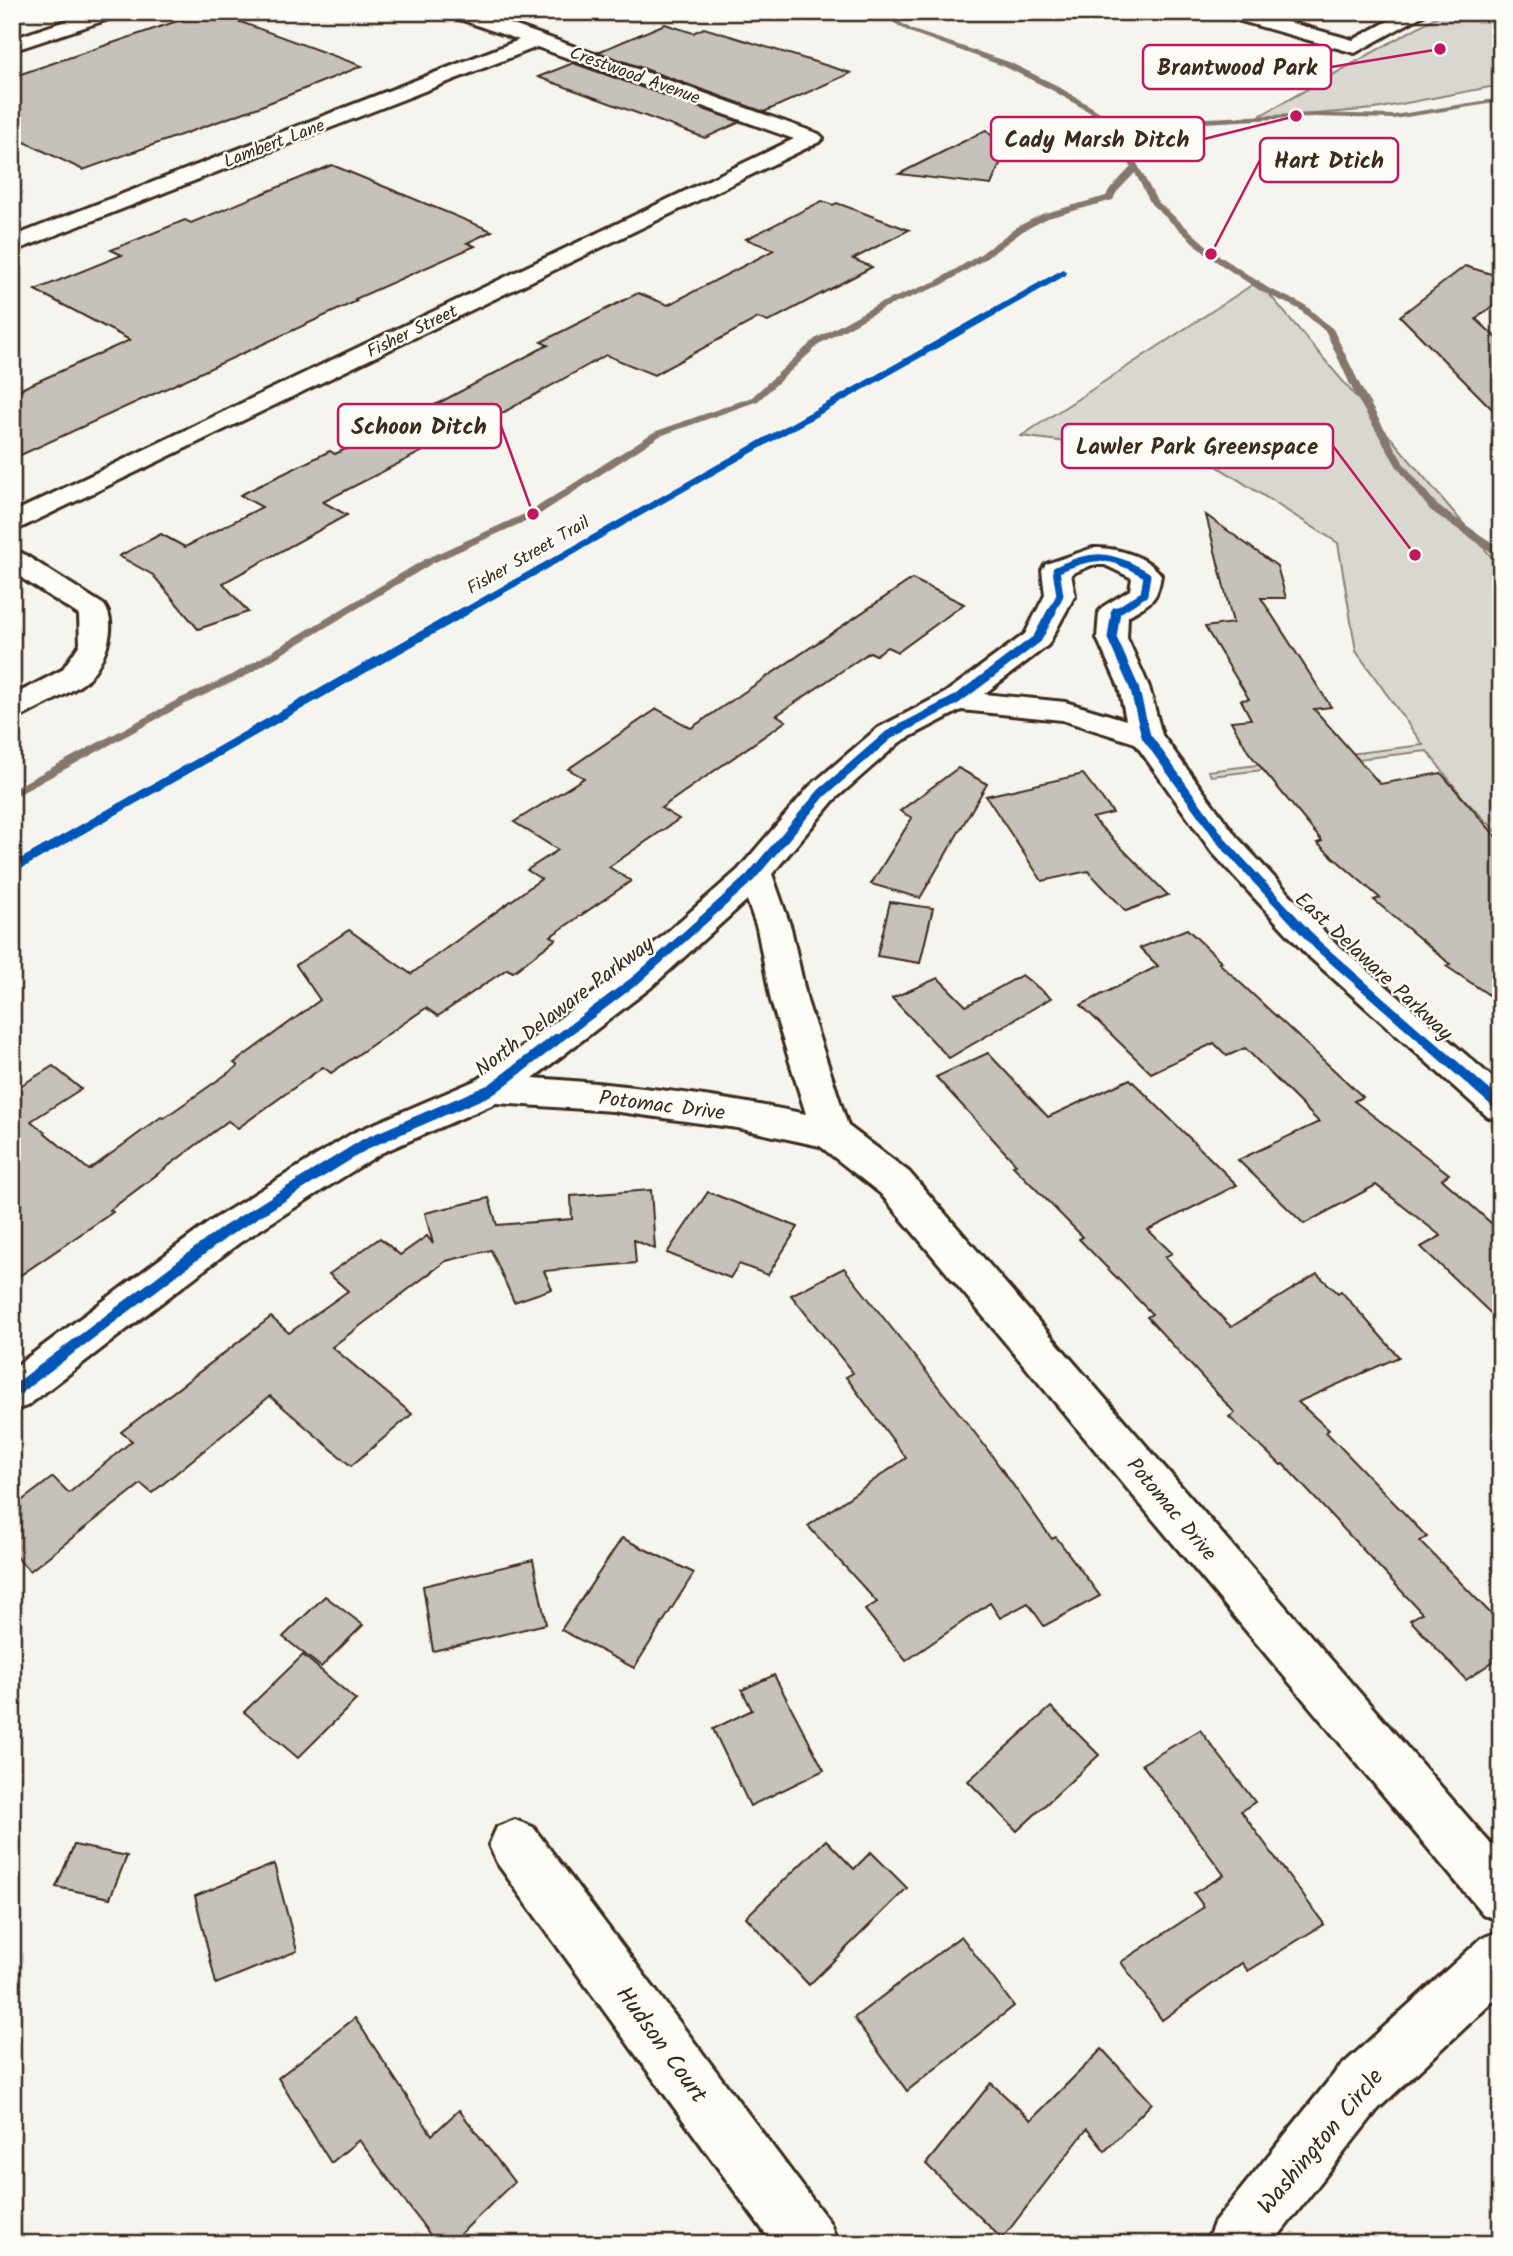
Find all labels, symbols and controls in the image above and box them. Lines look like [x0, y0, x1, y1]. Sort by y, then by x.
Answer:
street label: Crestwood Avenue [565, 39, 704, 113]
callout: Brantwood Park [1143, 45, 1331, 89]
text: Brantwood Park [1157, 51, 1318, 87]
street label: Lambert Lane [220, 112, 329, 177]
callout: Cady Marsh Ditch [991, 117, 1204, 161]
text: Cady Marsh Ditch [1005, 123, 1190, 159]
callout: Hart Dtich [1260, 138, 1398, 182]
text: Hart Dtich [1274, 144, 1384, 180]
street label: Fisher Street [362, 297, 464, 367]
callout: Schoon Ditch [338, 404, 501, 448]
text: Schoon Ditch [351, 410, 487, 446]
callout: Lawler Park Greenspace [1062, 424, 1333, 468]
text: Lawler Park Greenspace [1076, 430, 1318, 466]
street label: Fisher Street Trail [462, 509, 596, 603]
street label: East Delaware Parkway [1286, 885, 1460, 1050]
street label: North Delaware Parkway [468, 929, 662, 1086]
street label: Potomac Drive [597, 1082, 727, 1131]
street label: Potomac Drive [1117, 1451, 1225, 1570]
street label: Hudson Court [605, 1978, 717, 2112]
street label: Washington Circle [1248, 2060, 1394, 2224]

